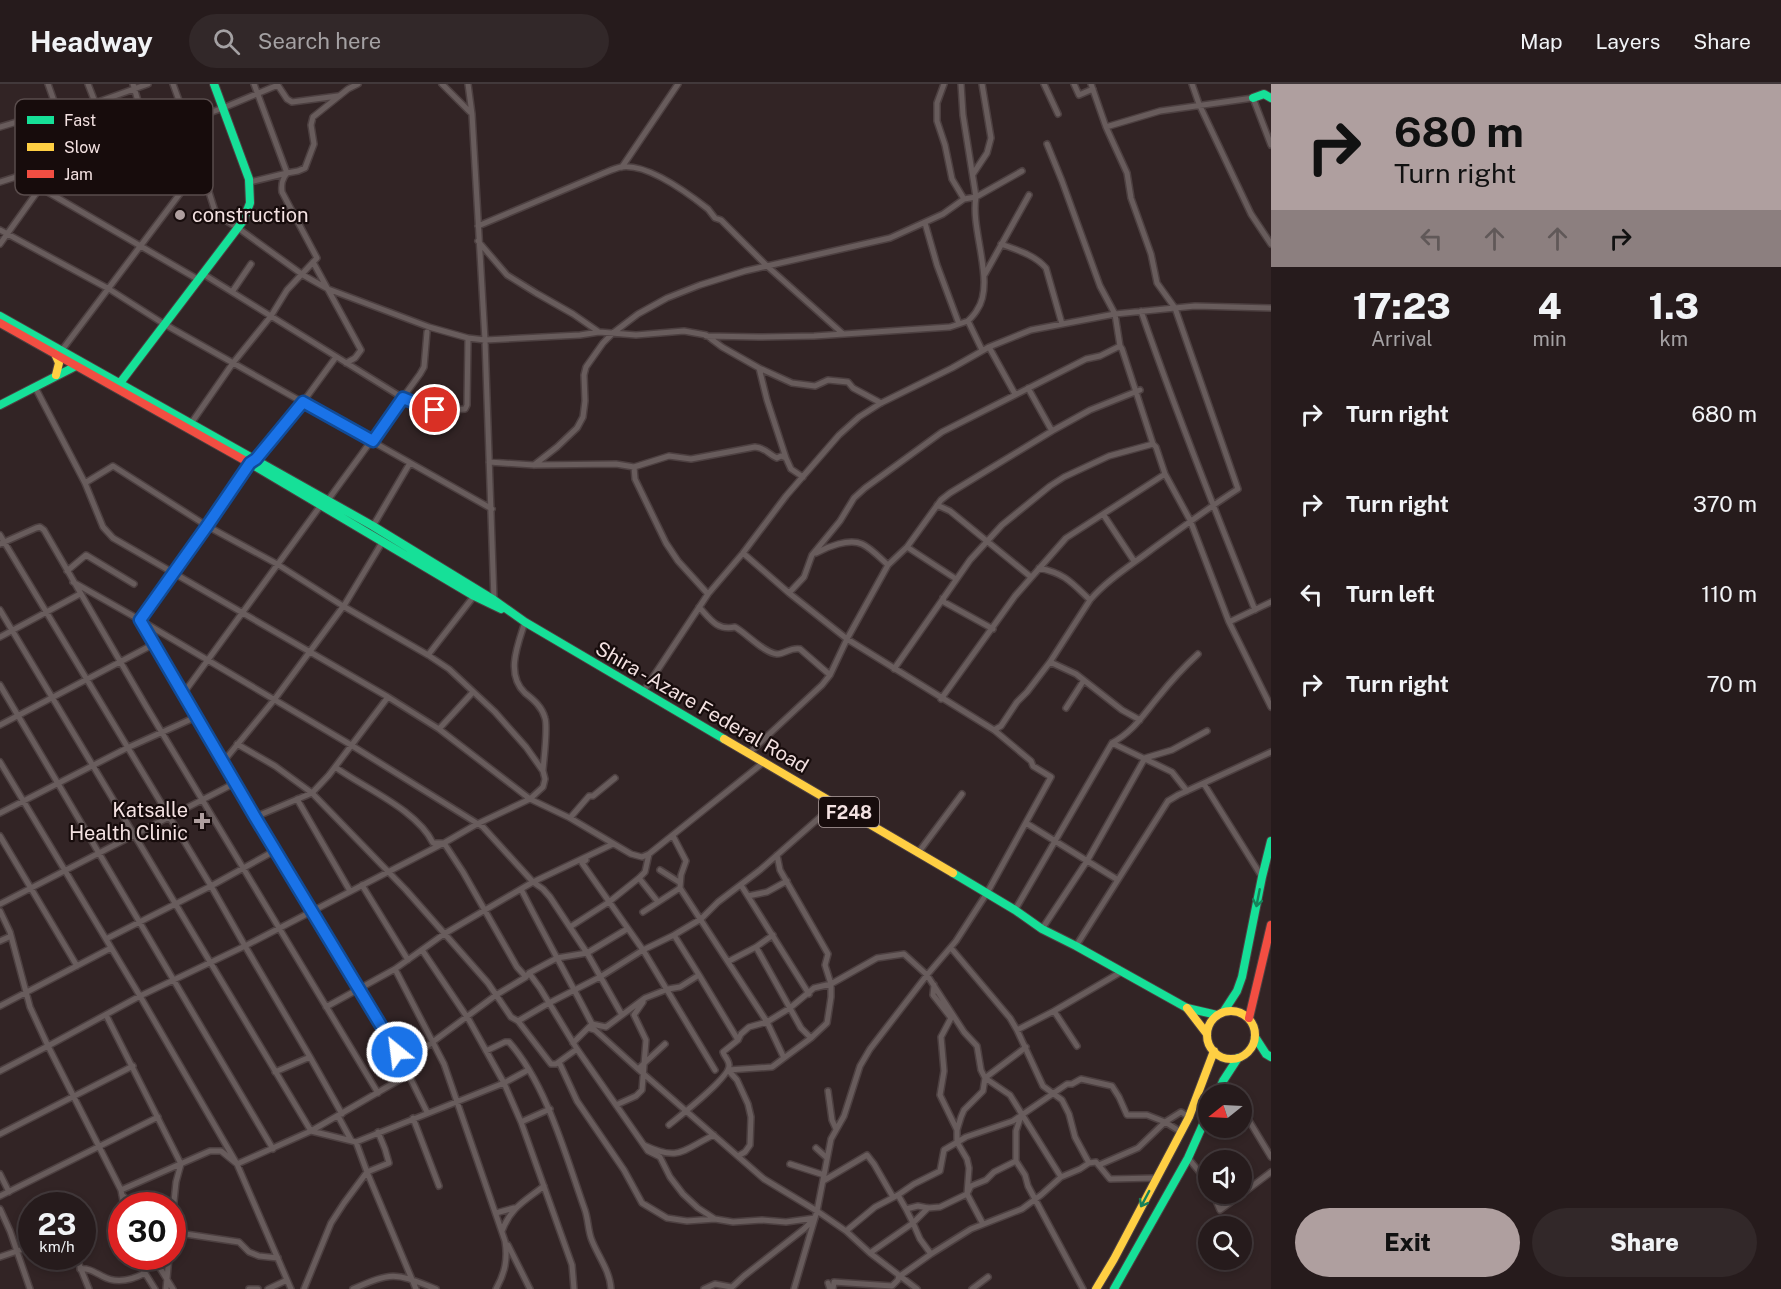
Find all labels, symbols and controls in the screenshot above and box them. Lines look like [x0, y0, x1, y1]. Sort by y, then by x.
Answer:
search box [189, 14, 609, 68]
text: Headway [30, 25, 153, 58]
icon: search [210, 25, 243, 58]
text: Search here [258, 28, 381, 54]
text: Map [1520, 29, 1563, 54]
text: Layers [1596, 29, 1660, 54]
text: Share [1693, 29, 1751, 54]
legend [15, 99, 213, 195]
text: 680 m [1394, 107, 1524, 156]
icon: right [1295, 108, 1373, 186]
text: Fast [64, 111, 96, 130]
text: Slow [64, 138, 101, 157]
text: Turn right [1394, 157, 1517, 189]
text: Jam [64, 165, 93, 184]
place label: construction [192, 203, 309, 227]
marker: construction [173, 208, 187, 222]
icon: left [1415, 222, 1448, 255]
icon: ahead [1478, 222, 1511, 255]
icon: ahead [1541, 222, 1574, 255]
icon: right [1604, 222, 1637, 255]
text: 17:23 [1353, 285, 1451, 327]
text: 4 [1538, 285, 1562, 327]
text: 1.3 [1648, 285, 1699, 327]
text: Arrival [1371, 327, 1433, 351]
text: min [1533, 327, 1567, 351]
text: km [1659, 327, 1688, 351]
pin [409, 384, 460, 435]
icon: arrive [418, 393, 451, 426]
icon: right [1295, 398, 1328, 431]
text: Turn right [1346, 401, 1449, 427]
text: 680 m [1692, 401, 1757, 427]
icon: right [1295, 488, 1328, 521]
text: Turn right [1346, 491, 1449, 517]
text: 370 m [1693, 491, 1757, 517]
icon: left [1295, 578, 1328, 611]
text: Turn left [1346, 581, 1435, 607]
text: 110 m [1701, 581, 1757, 607]
street label: Shira - Azare Federal Road [591, 636, 813, 778]
icon: right [1295, 668, 1328, 701]
text: Turn right [1346, 671, 1449, 697]
text: 70 m [1706, 671, 1757, 697]
road number: F248 [819, 797, 879, 827]
place label: Katsalle Health Clinic [69, 798, 188, 845]
marker: Katsalle Health Clinic [193, 812, 211, 830]
one-way arrow [1252, 888, 1263, 907]
position arrow [365, 1020, 429, 1084]
north arrow [1198, 1084, 1252, 1138]
map controls [1198, 1084, 1252, 1270]
button: sound [1198, 1150, 1252, 1204]
one-way arrow [1139, 1190, 1151, 1207]
speed limit sign: 30 [108, 1192, 186, 1270]
text: 23 [37, 1206, 77, 1242]
button: Exit [1295, 1208, 1520, 1277]
button: Share [1532, 1208, 1757, 1277]
button: search [1198, 1216, 1252, 1270]
text: km/h [39, 1238, 75, 1255]

